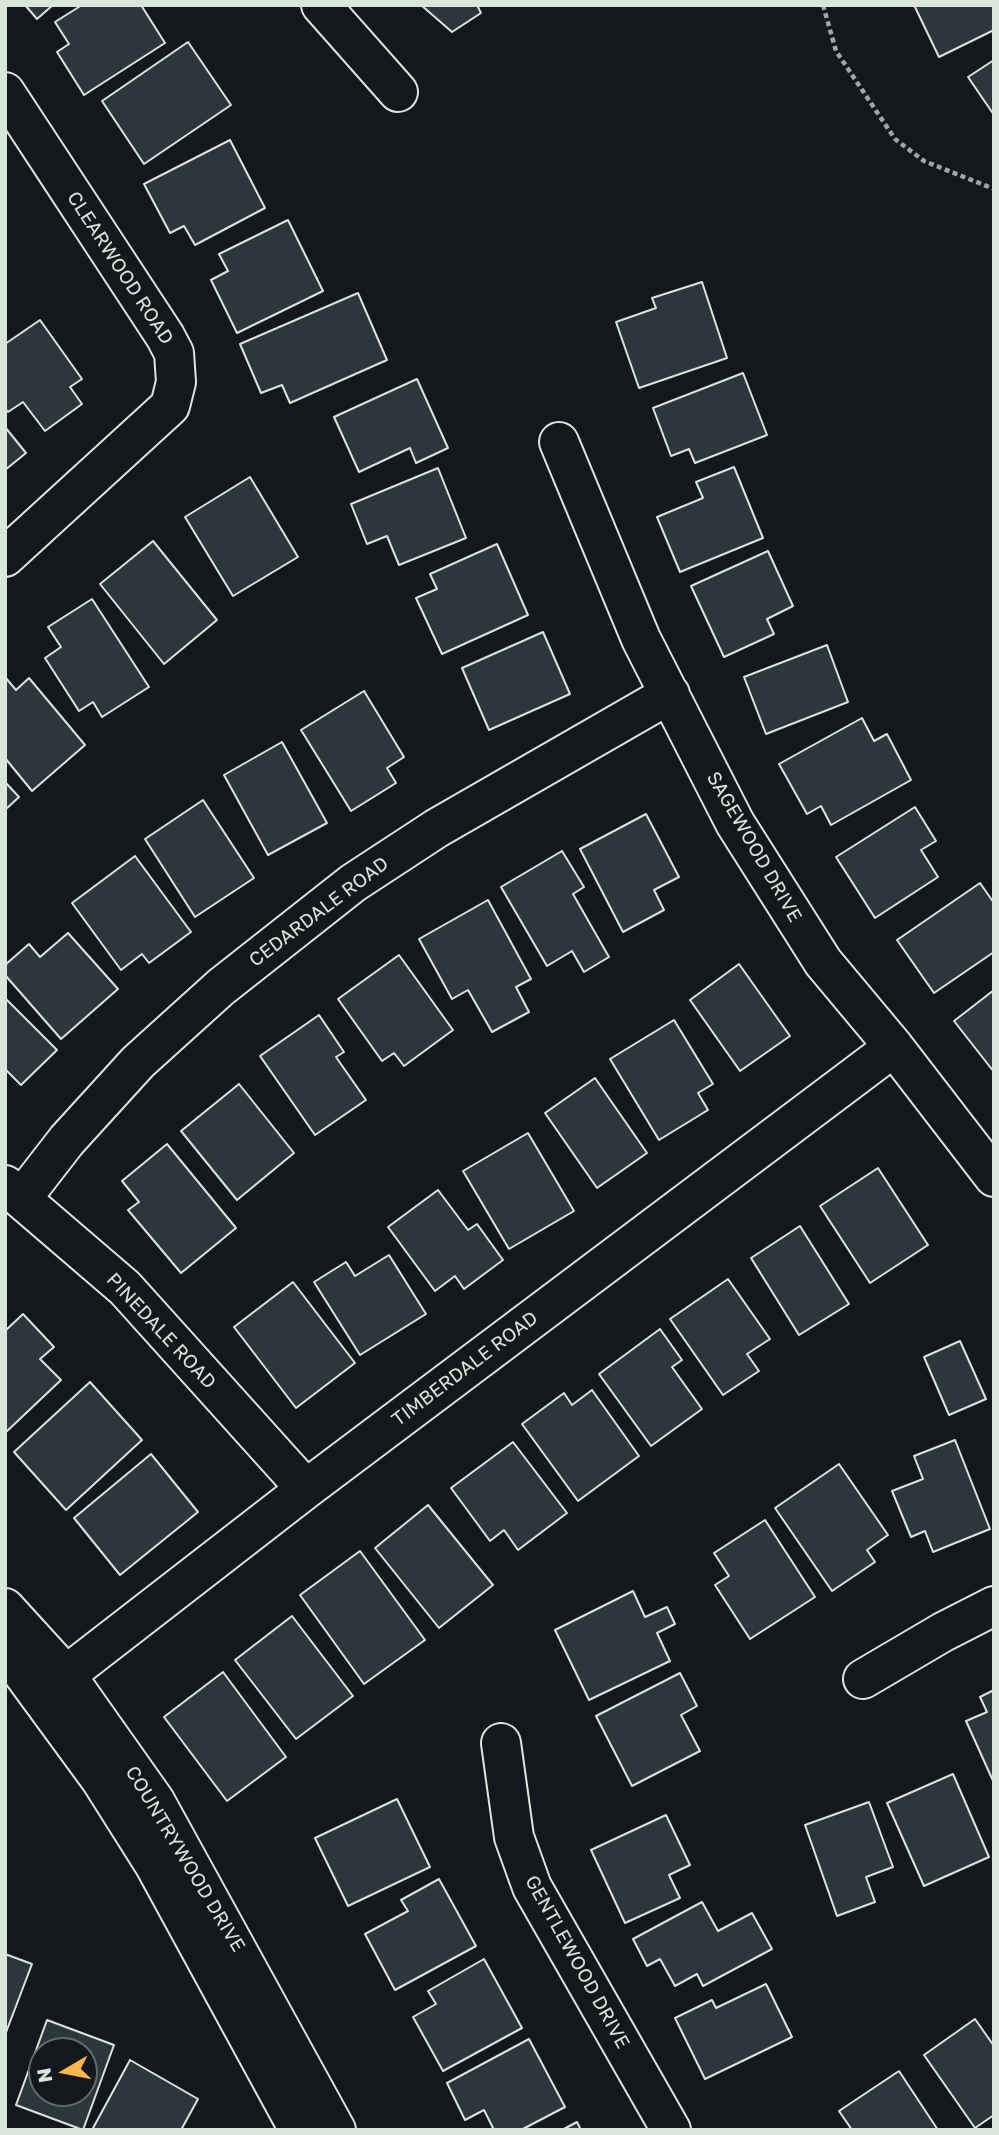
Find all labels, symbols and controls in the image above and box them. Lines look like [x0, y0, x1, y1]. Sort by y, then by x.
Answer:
street label: CLEARWOOD ROAD [62, 187, 178, 349]
street label: SAGEWOOD DRIVE [702, 768, 806, 926]
street label: CEDARDALE ROAD [245, 852, 393, 972]
street label: PINEDALE ROAD [102, 1268, 220, 1394]
street label: TIMBERDALE ROAD [388, 1307, 542, 1431]
street label: COUNTRYWOOD DRIVE [120, 1762, 250, 1956]
street label: GENTLEWOOD DRIVE [520, 1871, 634, 2053]
north arrow [28, 2037, 98, 2107]
text: N [31, 2066, 56, 2085]

